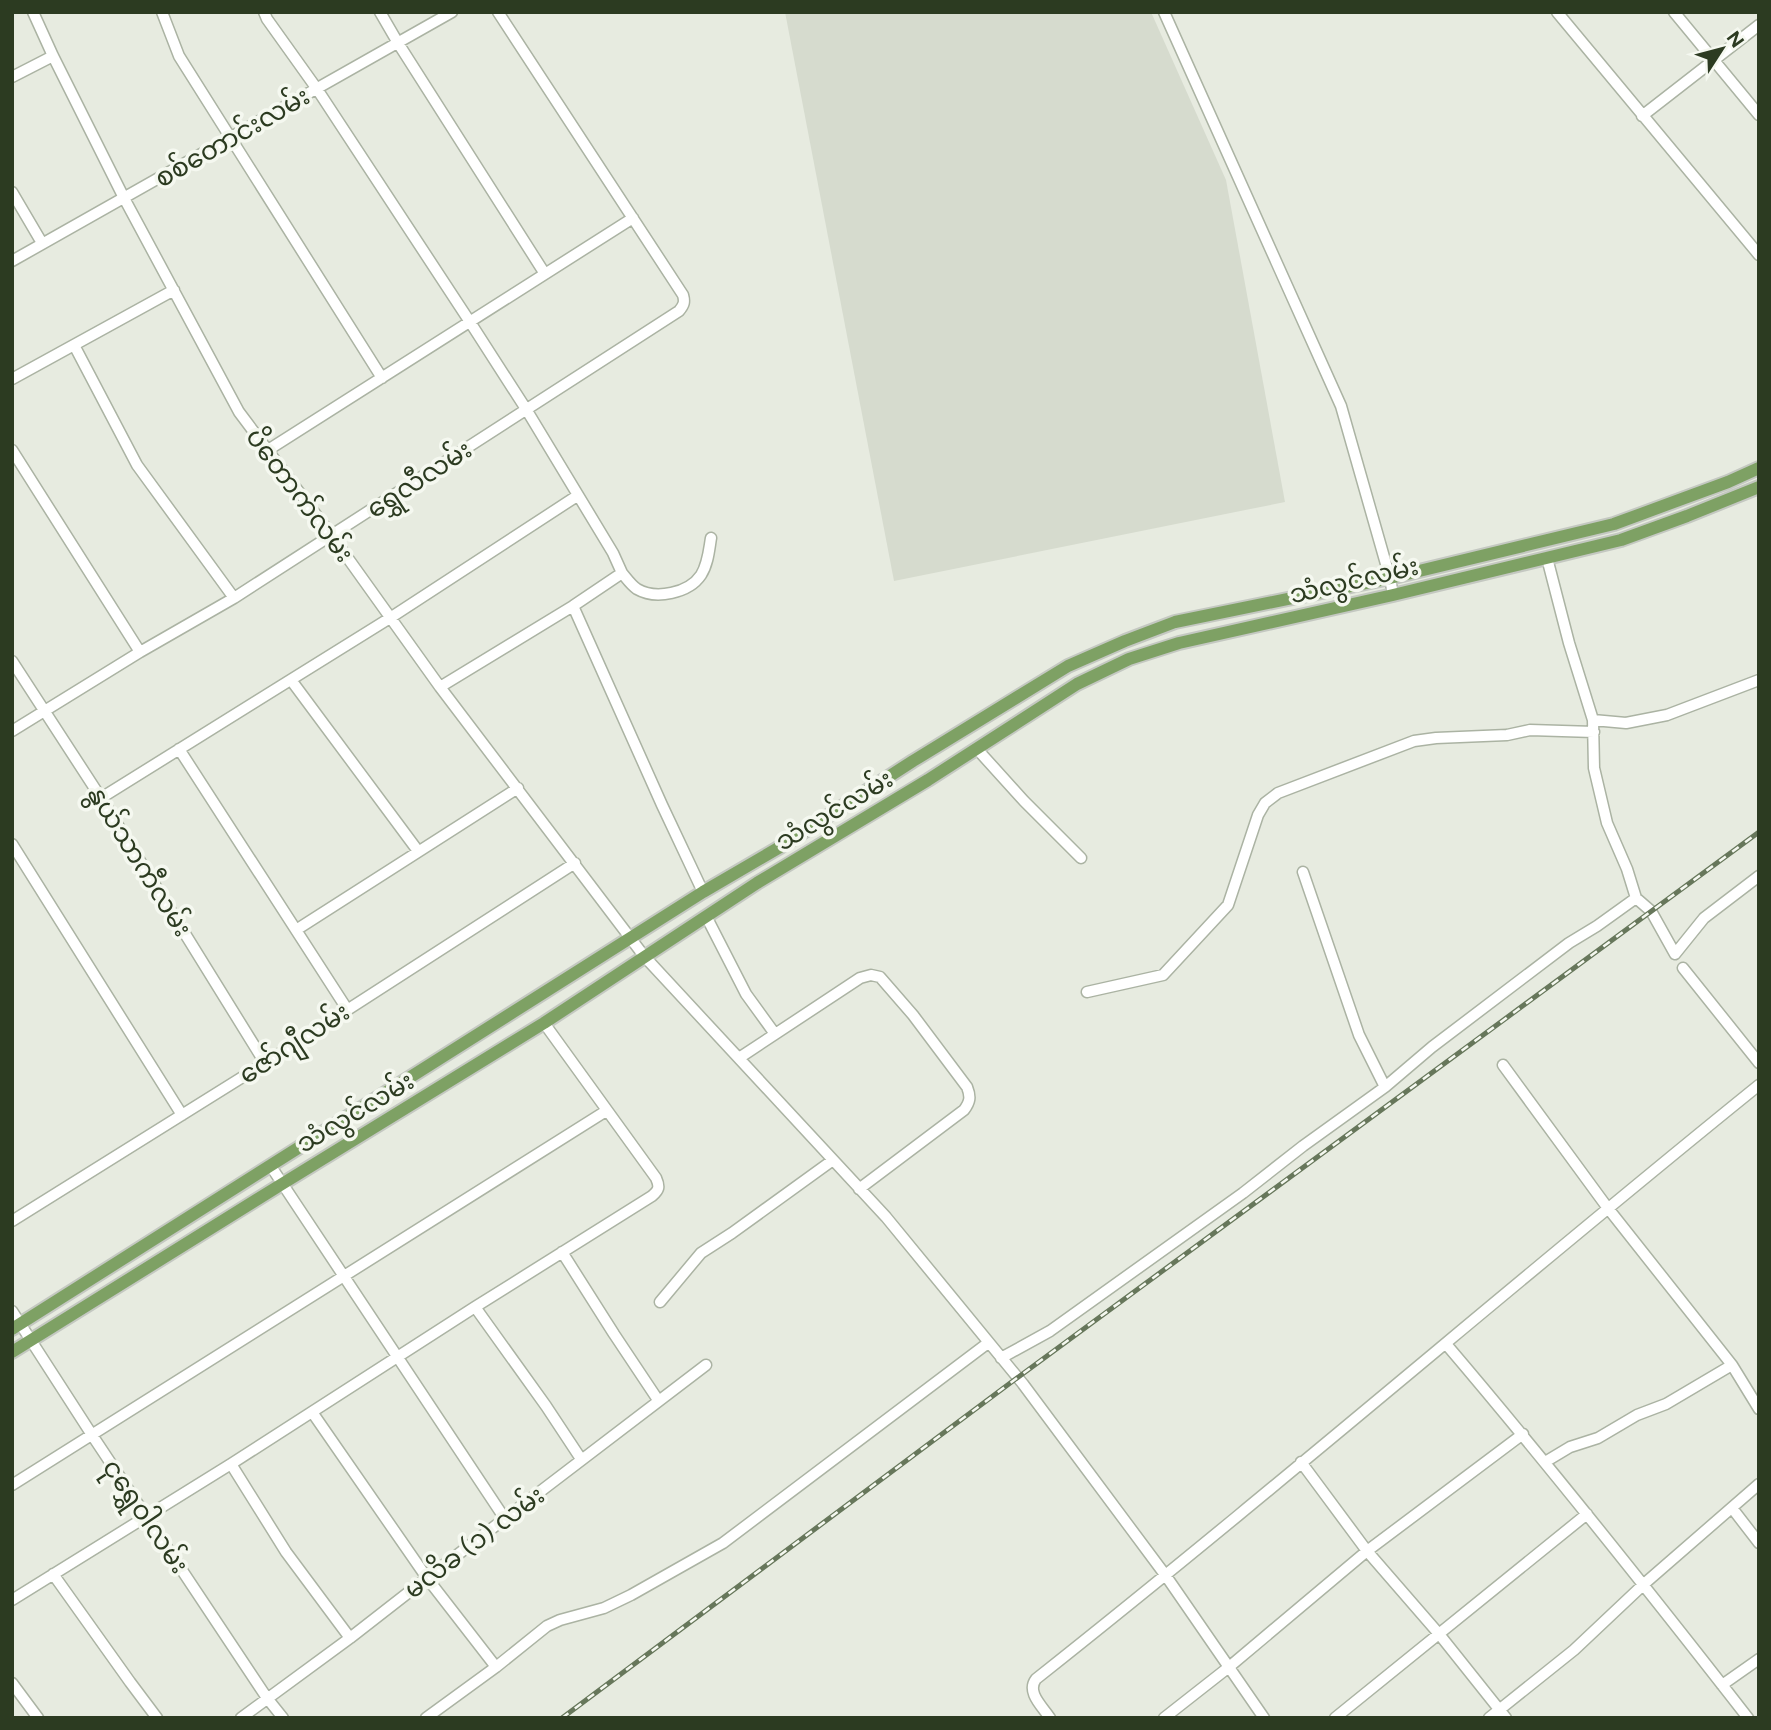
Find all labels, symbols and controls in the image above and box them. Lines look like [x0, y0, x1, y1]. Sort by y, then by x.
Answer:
north arrow [1687, 14, 1757, 84]
text: N [1722, 27, 1749, 52]
street label: စစ်တောင်းလမ်း [148, 79, 315, 194]
street label: ပိတောက်လမ်း [239, 421, 362, 568]
street label: ရွှေလီလမ်း [360, 432, 480, 529]
street label: သံလွင်လမ်း [1286, 549, 1422, 614]
street label: သံလွင်လမ်း [769, 762, 901, 861]
street label: နွယ်သာကီလမ်း [77, 779, 200, 944]
street label: ဇော်ဂျီလမ်း [232, 995, 358, 1095]
street label: သံလွင်လမ်း [290, 1064, 422, 1163]
street label: ငုရွှေဝါလမ်း [92, 1452, 197, 1582]
street label: မလိခ (၁) လမ်း [397, 1478, 551, 1605]

